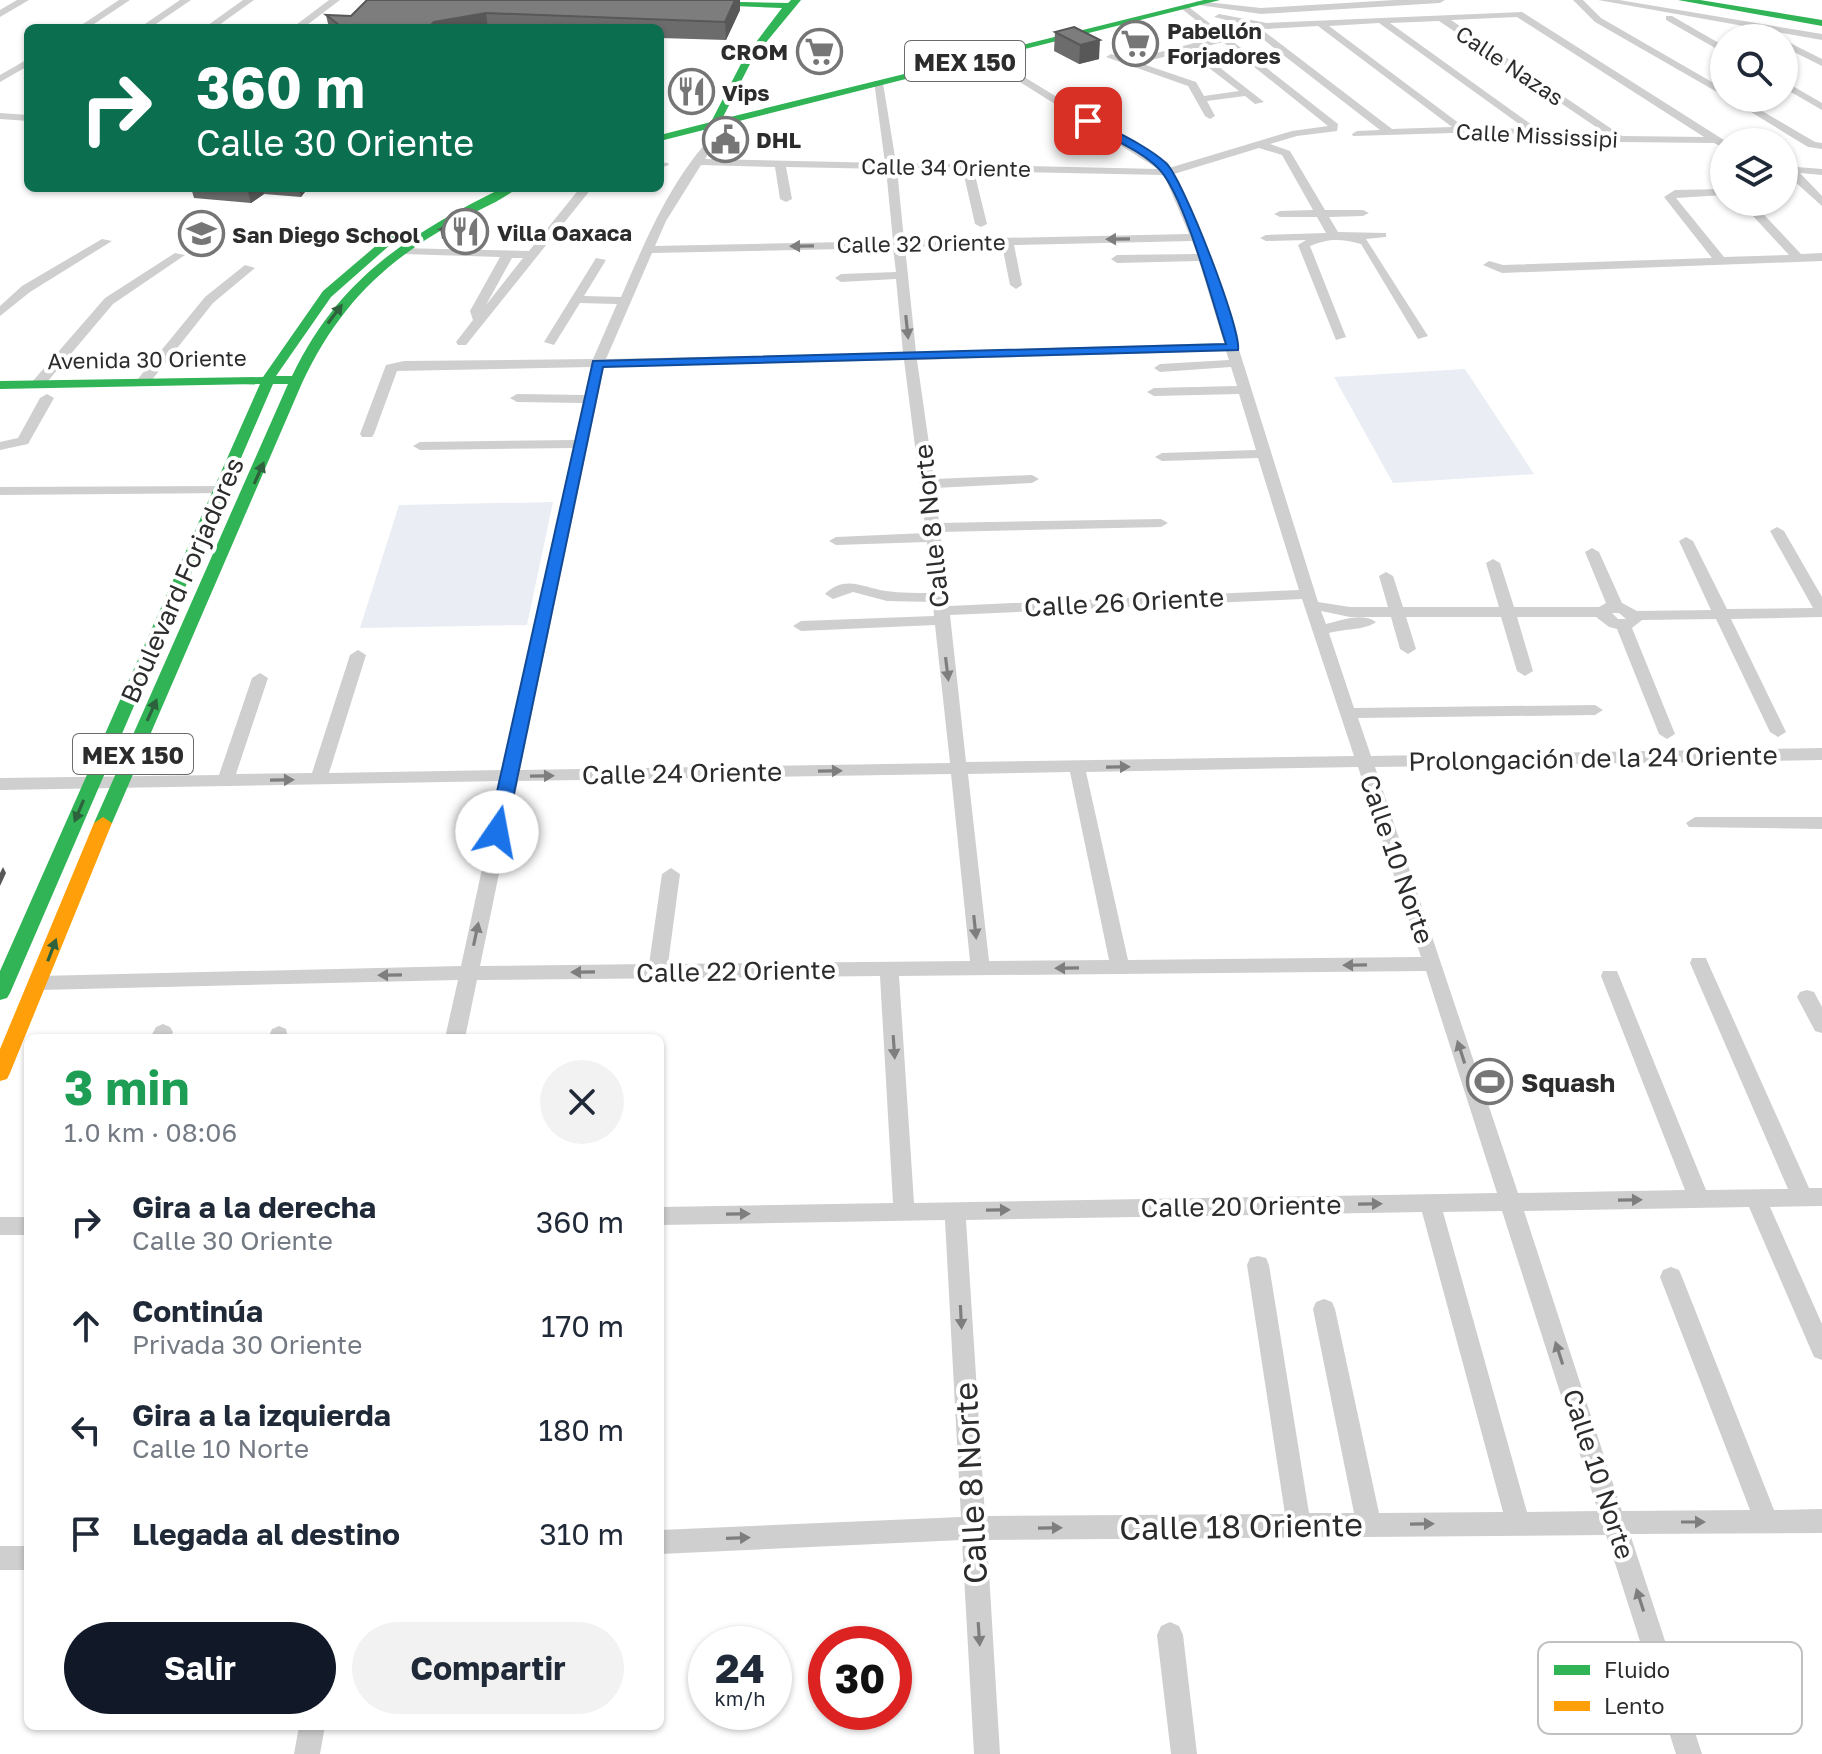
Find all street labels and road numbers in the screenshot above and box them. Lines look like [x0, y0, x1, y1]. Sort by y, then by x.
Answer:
street label: Calle Nazas [1451, 19, 1569, 111]
road number: MEX 150 [905, 41, 1025, 81]
street label: Calle Mississipi [1455, 117, 1619, 153]
street label: Calle 34 Oriente [861, 152, 1031, 182]
street label: Calle 32 Oriente [836, 228, 1006, 258]
street label: Avenida 30 Oriente [47, 344, 247, 374]
street label: Calle 8 Norte [907, 443, 955, 609]
street label: Boulevard Forjadores [114, 453, 250, 707]
street label: Calle 26 Oriente [1023, 581, 1225, 623]
road number: MEX 150 [73, 734, 193, 774]
street label: Prolongación de la 24 Oriente [1408, 739, 1778, 777]
street label: Calle 24 Oriente [582, 756, 782, 790]
street label: Calle 10 Norte [1354, 770, 1440, 948]
street label: Calle 22 Oriente [636, 954, 836, 988]
street label: Calle 20 Oriente [1140, 1189, 1342, 1223]
street label: Calle 8 Norte [946, 1381, 994, 1585]
street label: Calle 10 Norte [1557, 1385, 1641, 1563]
street label: Calle 18 Oriente [1119, 1505, 1363, 1547]

